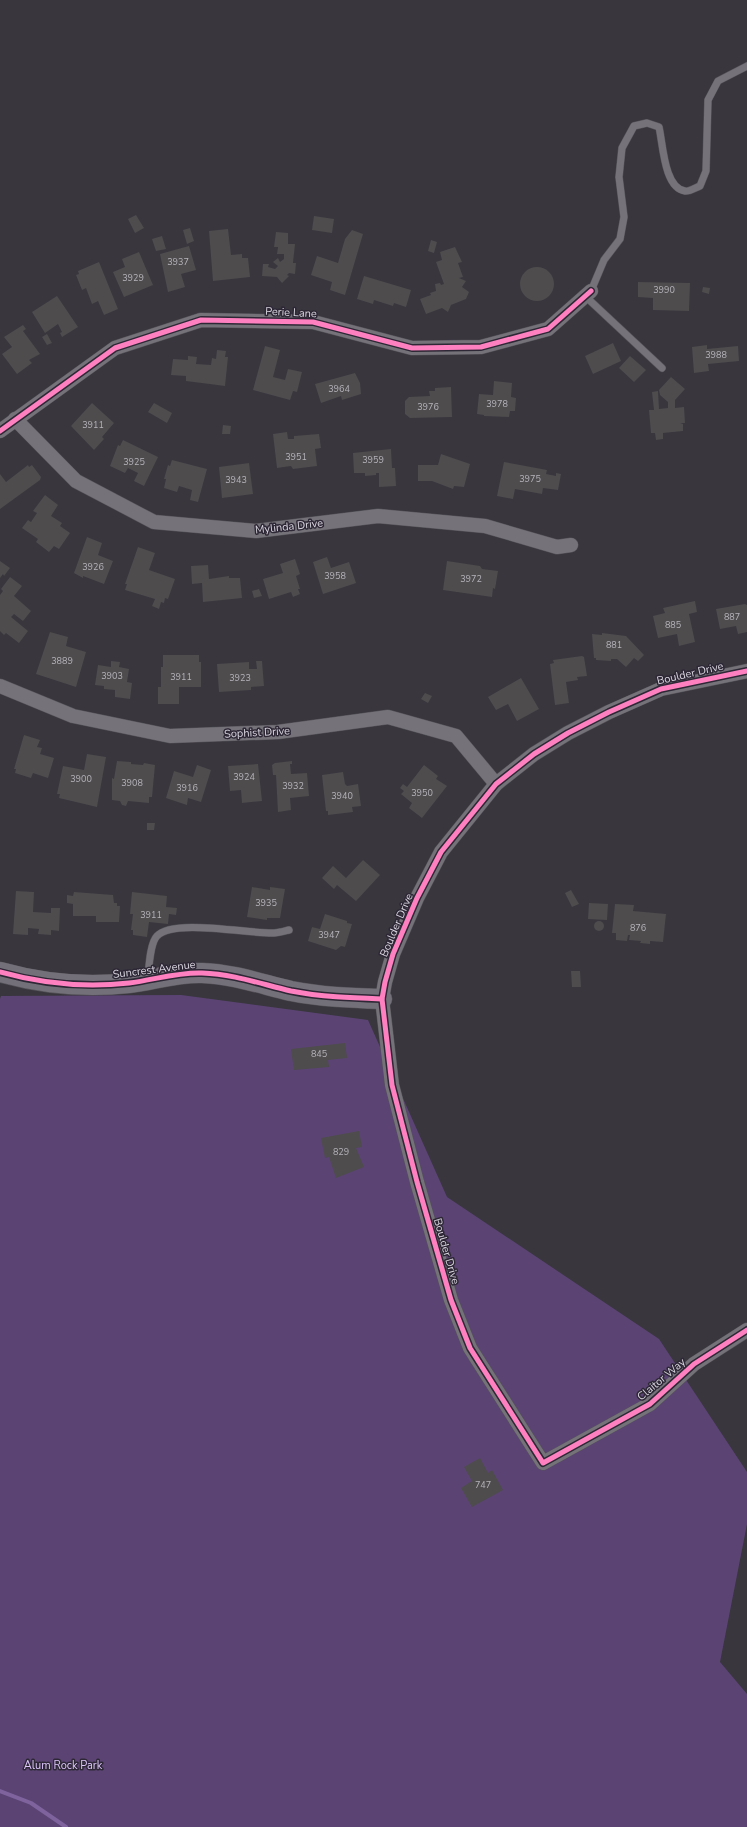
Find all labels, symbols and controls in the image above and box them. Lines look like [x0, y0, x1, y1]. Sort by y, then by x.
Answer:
house number: 3937 [167, 256, 189, 268]
house number: 3929 [122, 272, 144, 284]
house number: 3990 [653, 284, 675, 296]
street label: Perie Lane [265, 304, 317, 321]
house number: 3988 [705, 349, 727, 361]
house number: 3964 [328, 383, 350, 395]
house number: 3978 [486, 398, 508, 410]
house number: 3976 [417, 401, 439, 413]
house number: 3911 [82, 419, 104, 431]
house number: 3951 [285, 451, 307, 463]
house number: 3959 [362, 454, 384, 466]
house number: 3925 [123, 456, 145, 468]
house number: 3975 [519, 473, 541, 485]
house number: 3943 [225, 474, 247, 486]
street label: Mylinda Drive [254, 515, 324, 538]
house number: 3926 [82, 561, 104, 573]
house number: 3958 [324, 570, 346, 582]
house number: 3972 [460, 573, 482, 585]
house number: 887 [724, 611, 740, 623]
house number: 885 [665, 619, 681, 631]
house number: 881 [606, 639, 622, 651]
house number: 3889 [51, 655, 73, 667]
street label: Boulder Drive [655, 658, 725, 688]
house number: 3903 [101, 670, 123, 682]
house number: 3911 [170, 671, 192, 683]
house number: 3923 [229, 672, 251, 684]
street label: Sophist Drive [224, 723, 291, 742]
house number: 3924 [233, 771, 255, 783]
house number: 3900 [70, 773, 92, 785]
house number: 3908 [121, 777, 143, 789]
house number: 3932 [282, 780, 304, 792]
house number: 3916 [176, 782, 198, 794]
house number: 3950 [411, 787, 433, 799]
house number: 3940 [331, 790, 353, 802]
street label: Boulder Drive [376, 891, 417, 959]
house number: 3935 [255, 897, 277, 909]
house number: 3911 [140, 909, 162, 921]
house number: 876 [630, 922, 646, 934]
house number: 3947 [318, 929, 340, 941]
street label: Suncrest Avenue [112, 957, 196, 982]
house number: 845 [311, 1048, 327, 1060]
house number: 829 [333, 1146, 349, 1158]
street label: Boulder Drive [430, 1216, 463, 1286]
street label: Claitor Way [634, 1355, 689, 1404]
house number: 747 [475, 1479, 491, 1491]
park label: Alum Rock Park [24, 1758, 103, 1773]

